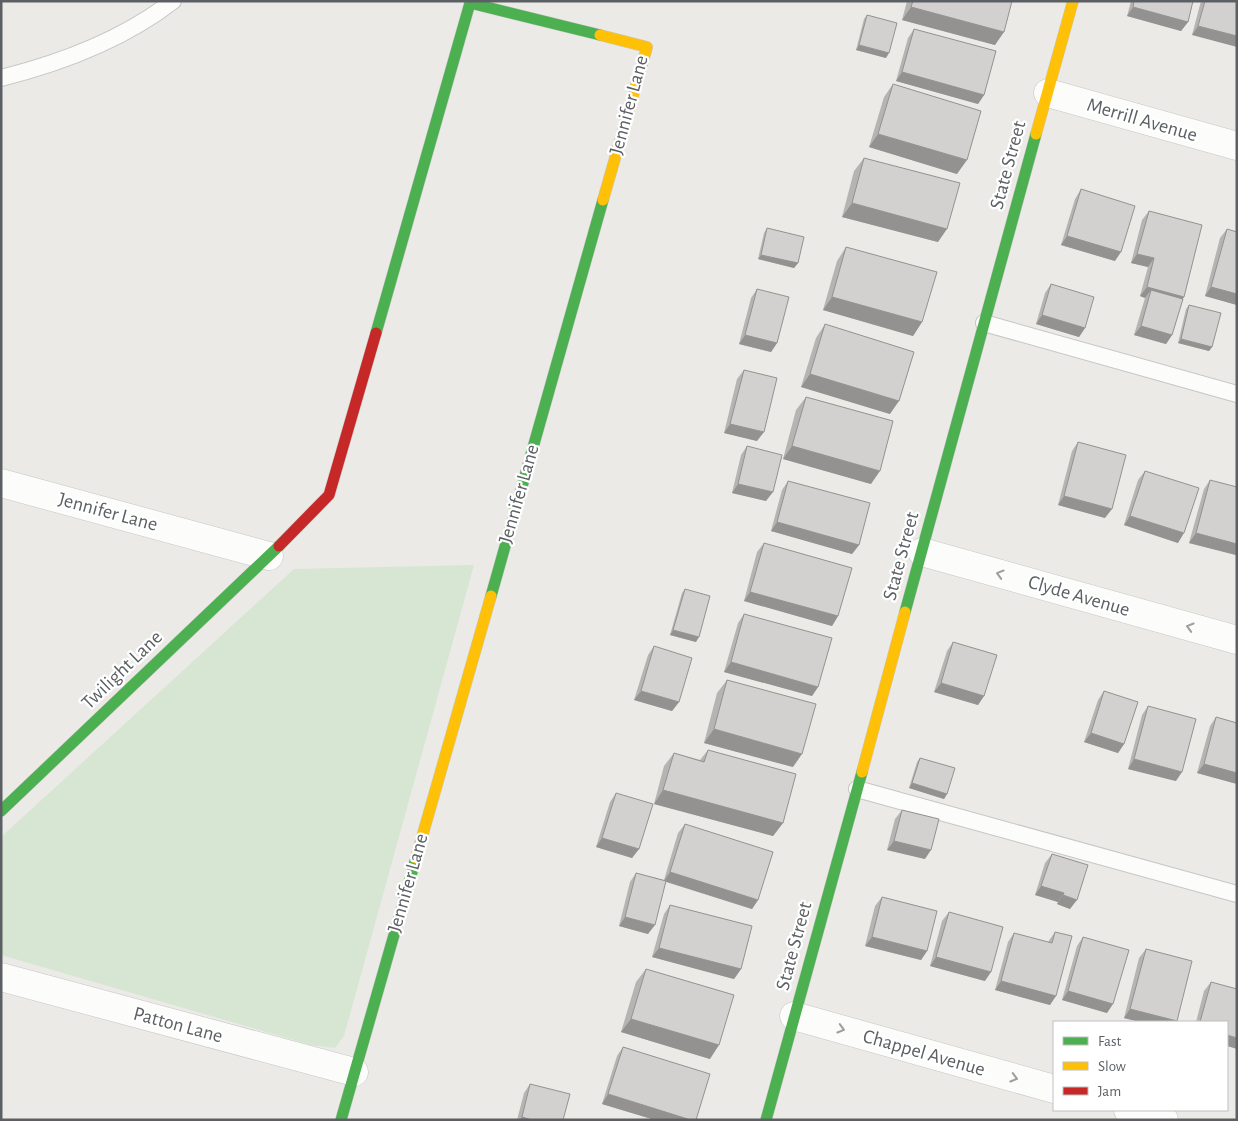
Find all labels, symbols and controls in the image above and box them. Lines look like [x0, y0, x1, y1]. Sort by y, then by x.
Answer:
street label: Jennifer Lane [606, 53, 652, 157]
street label: Merrill Avenue [1085, 95, 1199, 145]
street label: State Street [987, 118, 1030, 211]
street label: Jennifer Lane [495, 442, 543, 546]
street label: Jennifer Lane [56, 489, 160, 535]
street label: State Street [880, 509, 923, 602]
one-way arrow [996, 569, 1004, 579]
street label: Clyde Avenue [1026, 572, 1132, 620]
one-way arrow [1186, 622, 1194, 632]
street label: Twilight Lane [78, 627, 166, 713]
street label: Jennifer Lane [384, 831, 432, 935]
street label: State Street [773, 899, 816, 992]
street label: Patton Lane [131, 1003, 225, 1047]
legend [1053, 1021, 1228, 1111]
one-way arrow [836, 1024, 845, 1034]
street label: Chappel Avenue [861, 1026, 987, 1080]
text: Fast [1098, 1034, 1122, 1049]
text: Slow [1098, 1059, 1126, 1074]
one-way arrow [1010, 1072, 1019, 1083]
text: Jam [1098, 1084, 1121, 1099]

